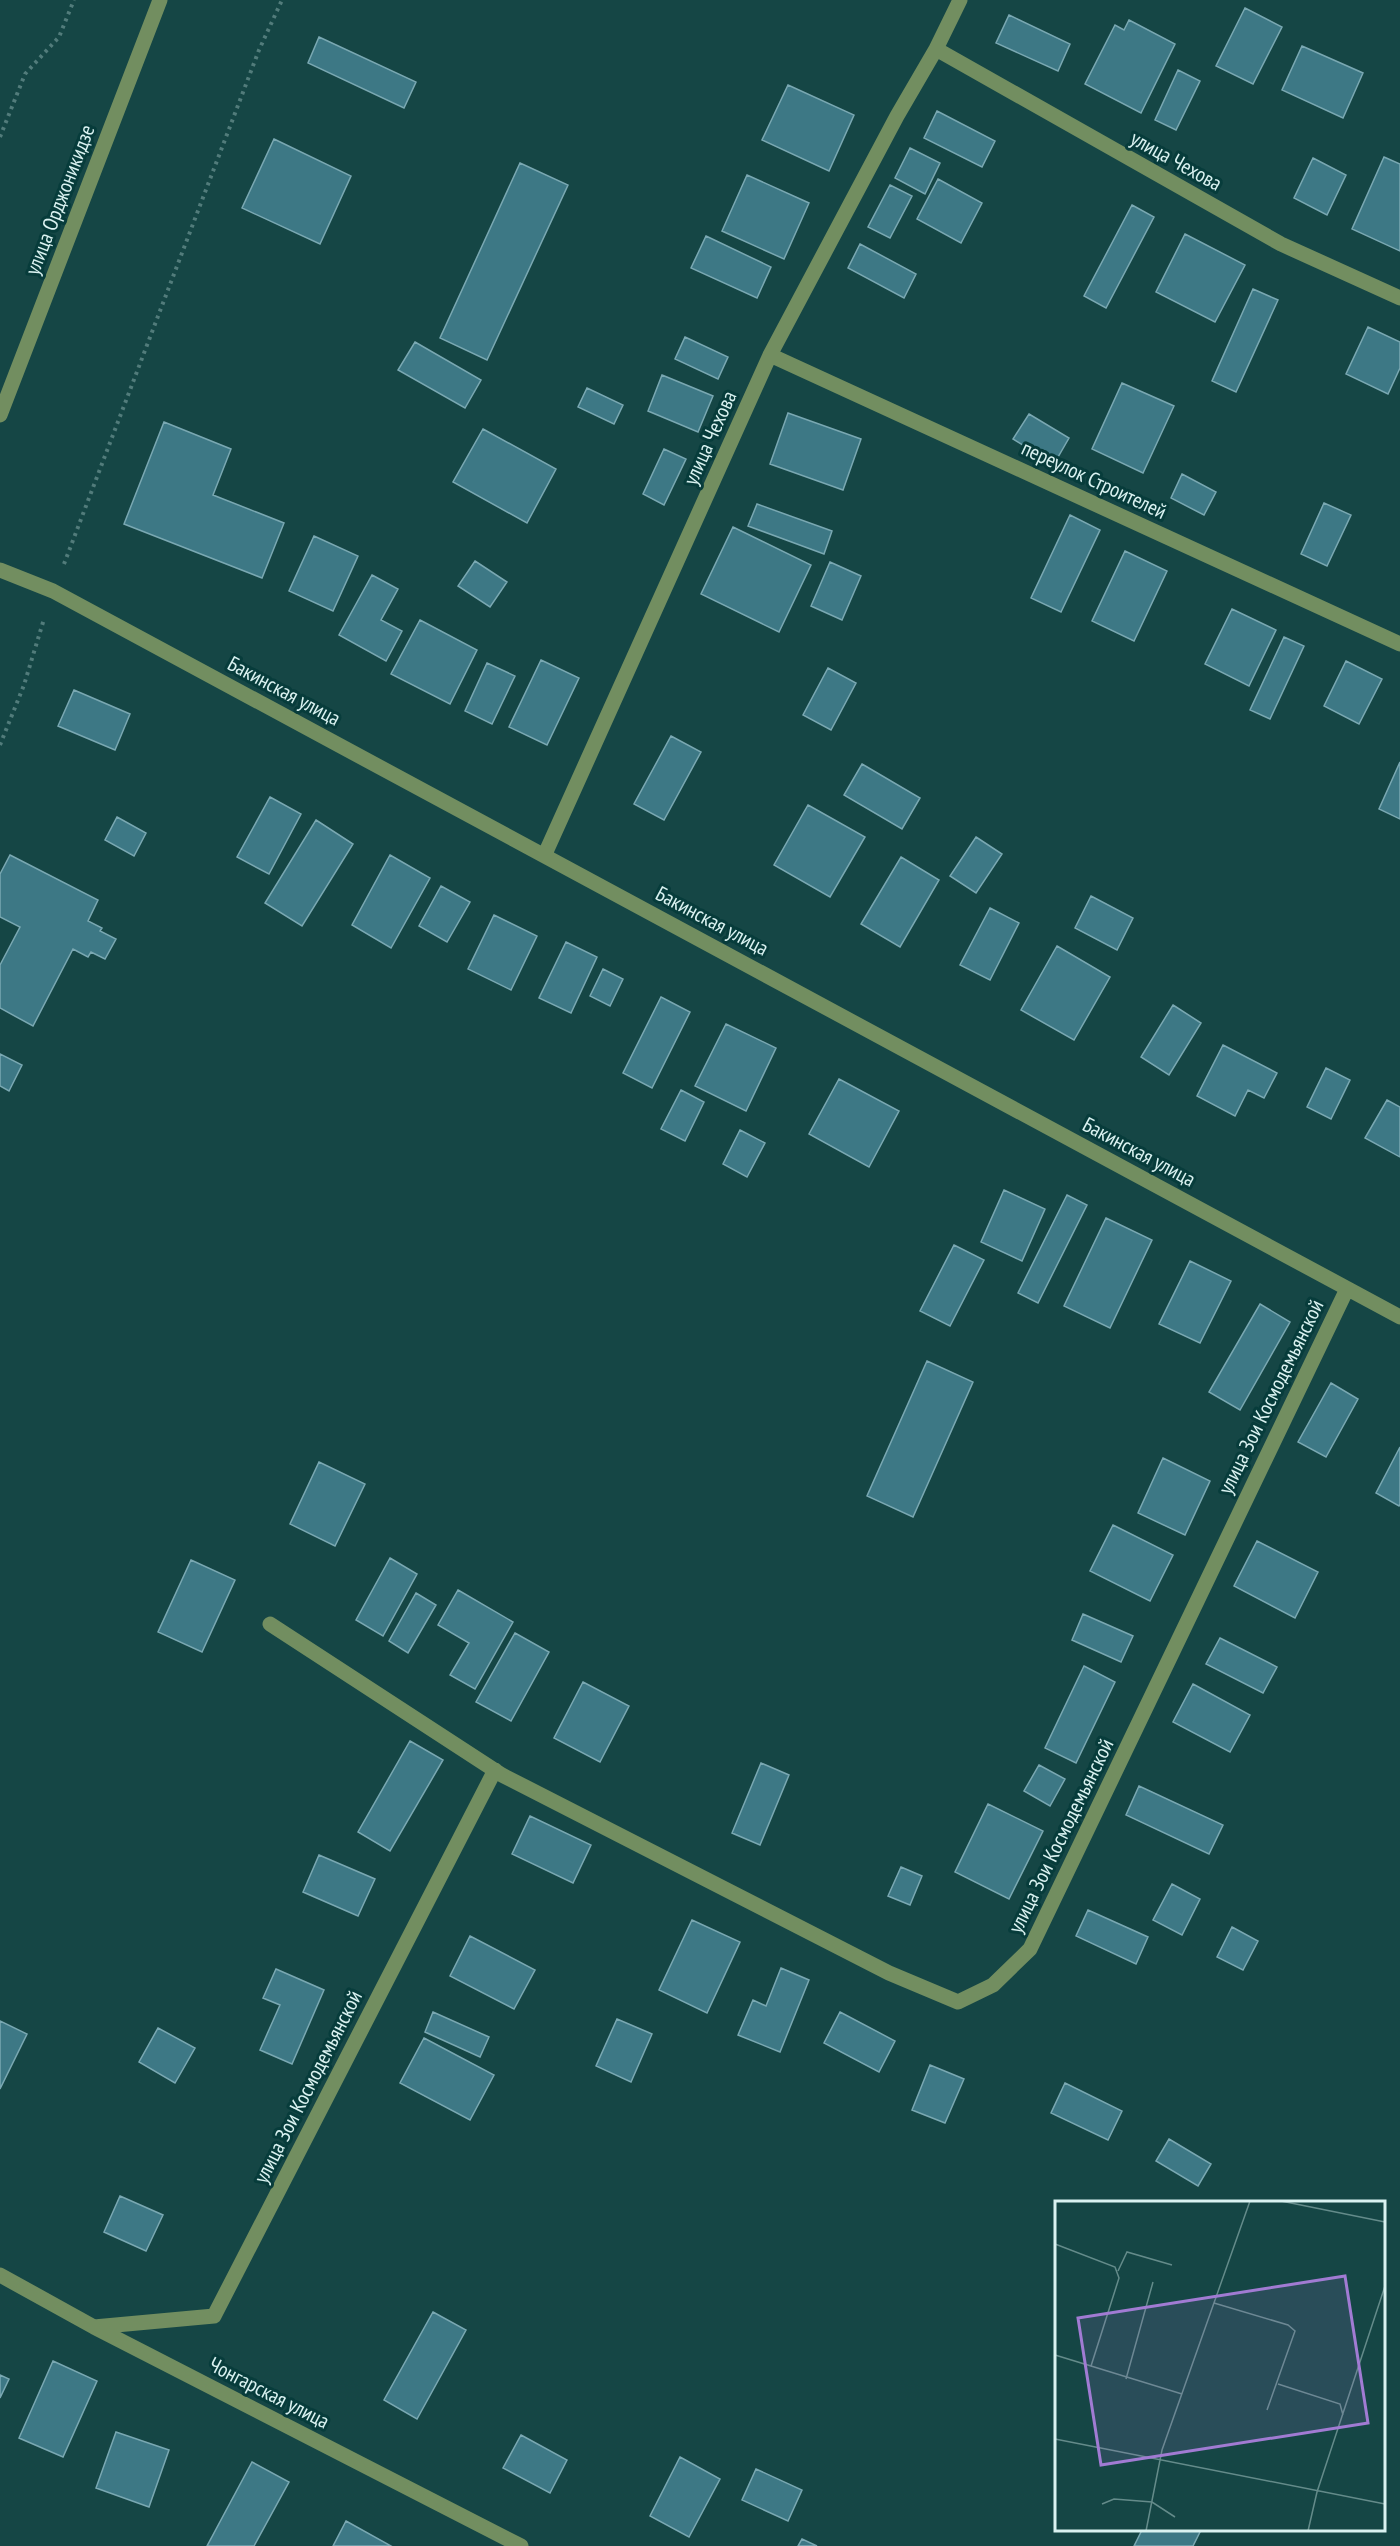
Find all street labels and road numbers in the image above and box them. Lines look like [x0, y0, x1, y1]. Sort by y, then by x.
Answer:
street label: улица Орджоникидзе [19, 121, 101, 279]
street label: улица Чехова [1126, 124, 1227, 197]
street label: улица Чехова [677, 386, 742, 489]
street label: переулок Строителей [1017, 434, 1171, 525]
street label: Бакинская улица [223, 650, 345, 732]
street label: Бакинская улица [651, 880, 773, 962]
street label: Бакинская улица [1078, 1111, 1200, 1193]
street label: улица Зои Космодемьянской [1212, 1295, 1329, 1498]
street label: улица Зои Космодемьянской [1002, 1734, 1119, 1937]
street label: улица Зои Космодемьянской [247, 1986, 368, 2188]
street label: Чонгарская улица [204, 2351, 334, 2434]

